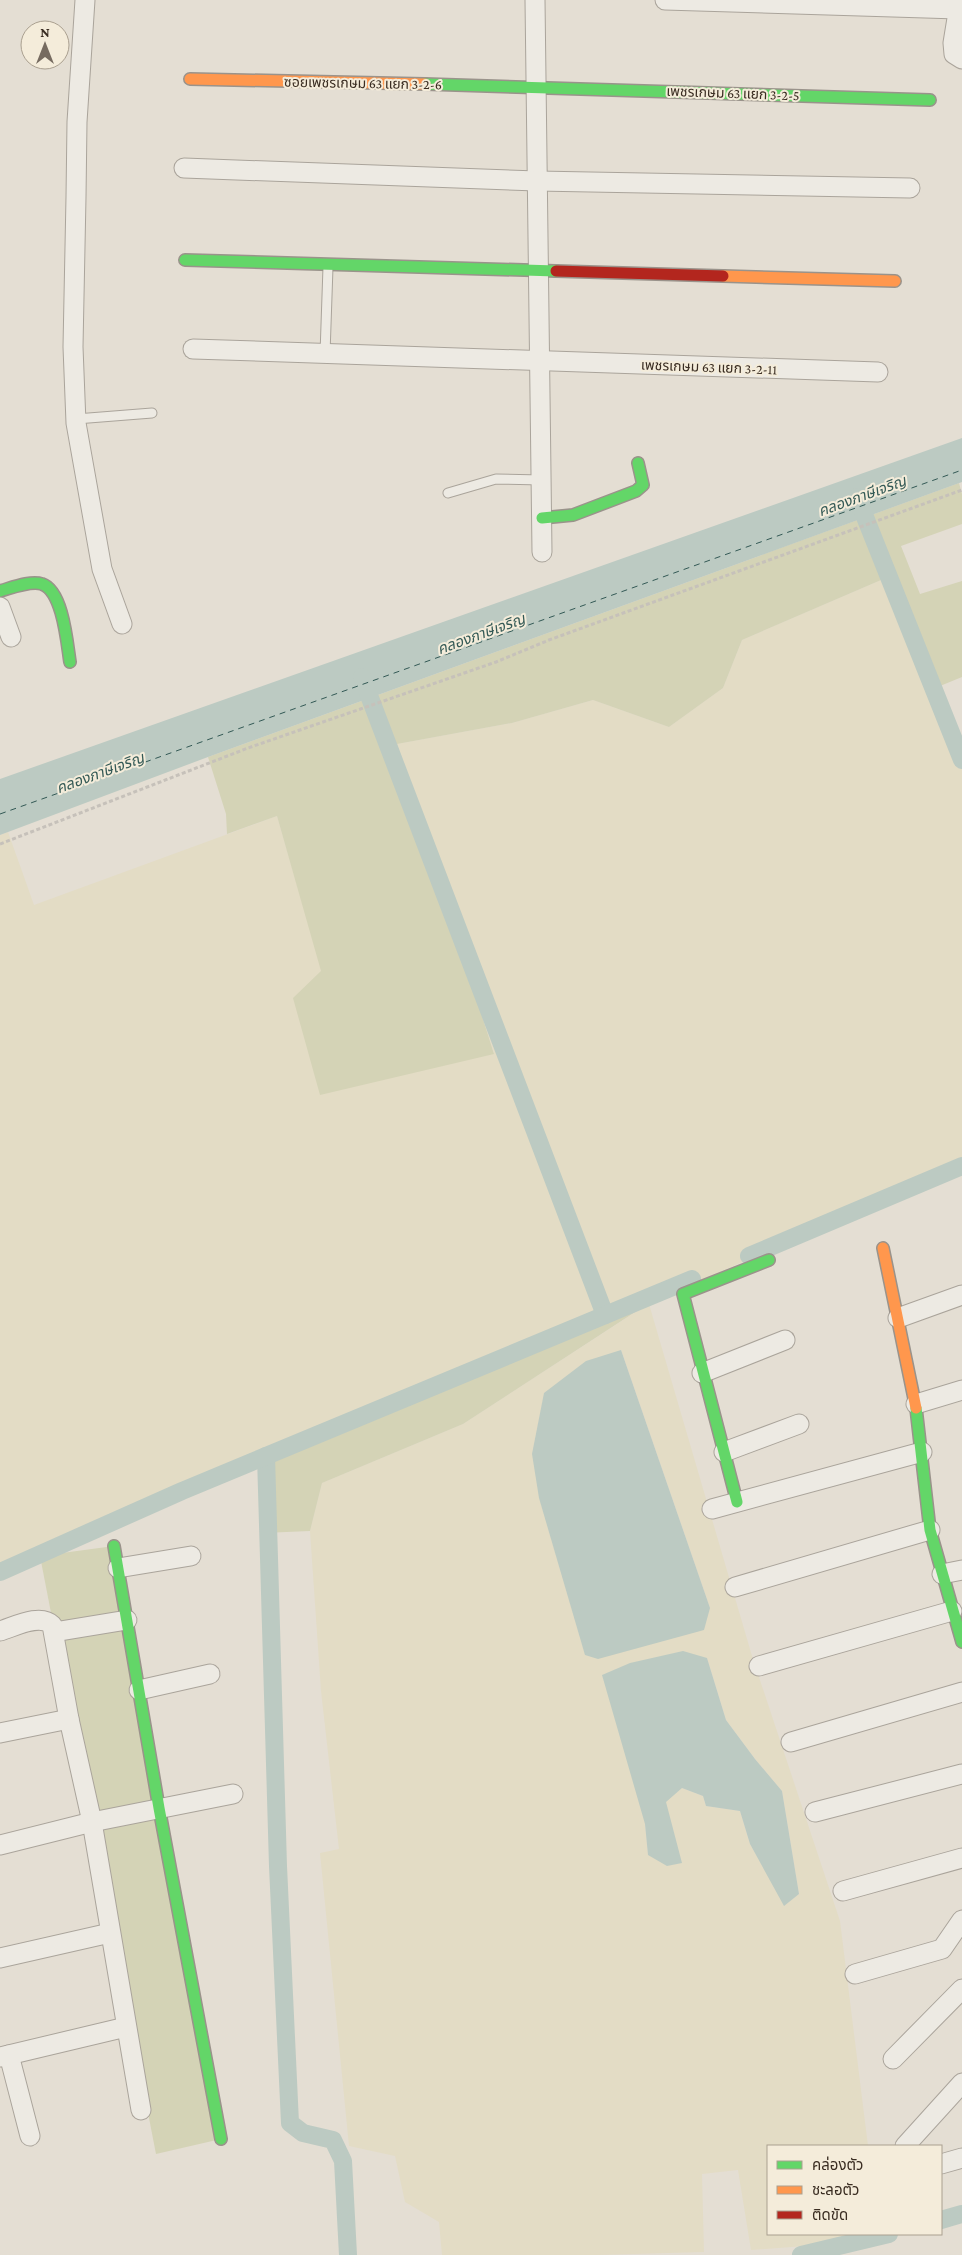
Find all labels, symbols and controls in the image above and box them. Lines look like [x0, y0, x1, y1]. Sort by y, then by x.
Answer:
north arrow [20, 20, 70, 70]
text: N [40, 24, 50, 40]
street label: ซอยเพชรเกษม 63 แยก 3-2-6 [284, 74, 442, 92]
street label: เพชรเกษม 63 แยก 3-2-5 [666, 83, 800, 103]
street label: เพชรเกษม 63 แยก 3-2-11 [641, 357, 778, 377]
water label: คลองภาษีเจริญ [816, 472, 909, 519]
water label: คลองภาษีเจริญ [435, 610, 528, 657]
water label: คลองภาษีเจริญ [54, 749, 147, 796]
legend [767, 2145, 942, 2235]
text: คล่องตัว [812, 2156, 863, 2173]
text: ชะลอตัว [812, 2182, 859, 2198]
text: ติดขัด [812, 2207, 848, 2223]

